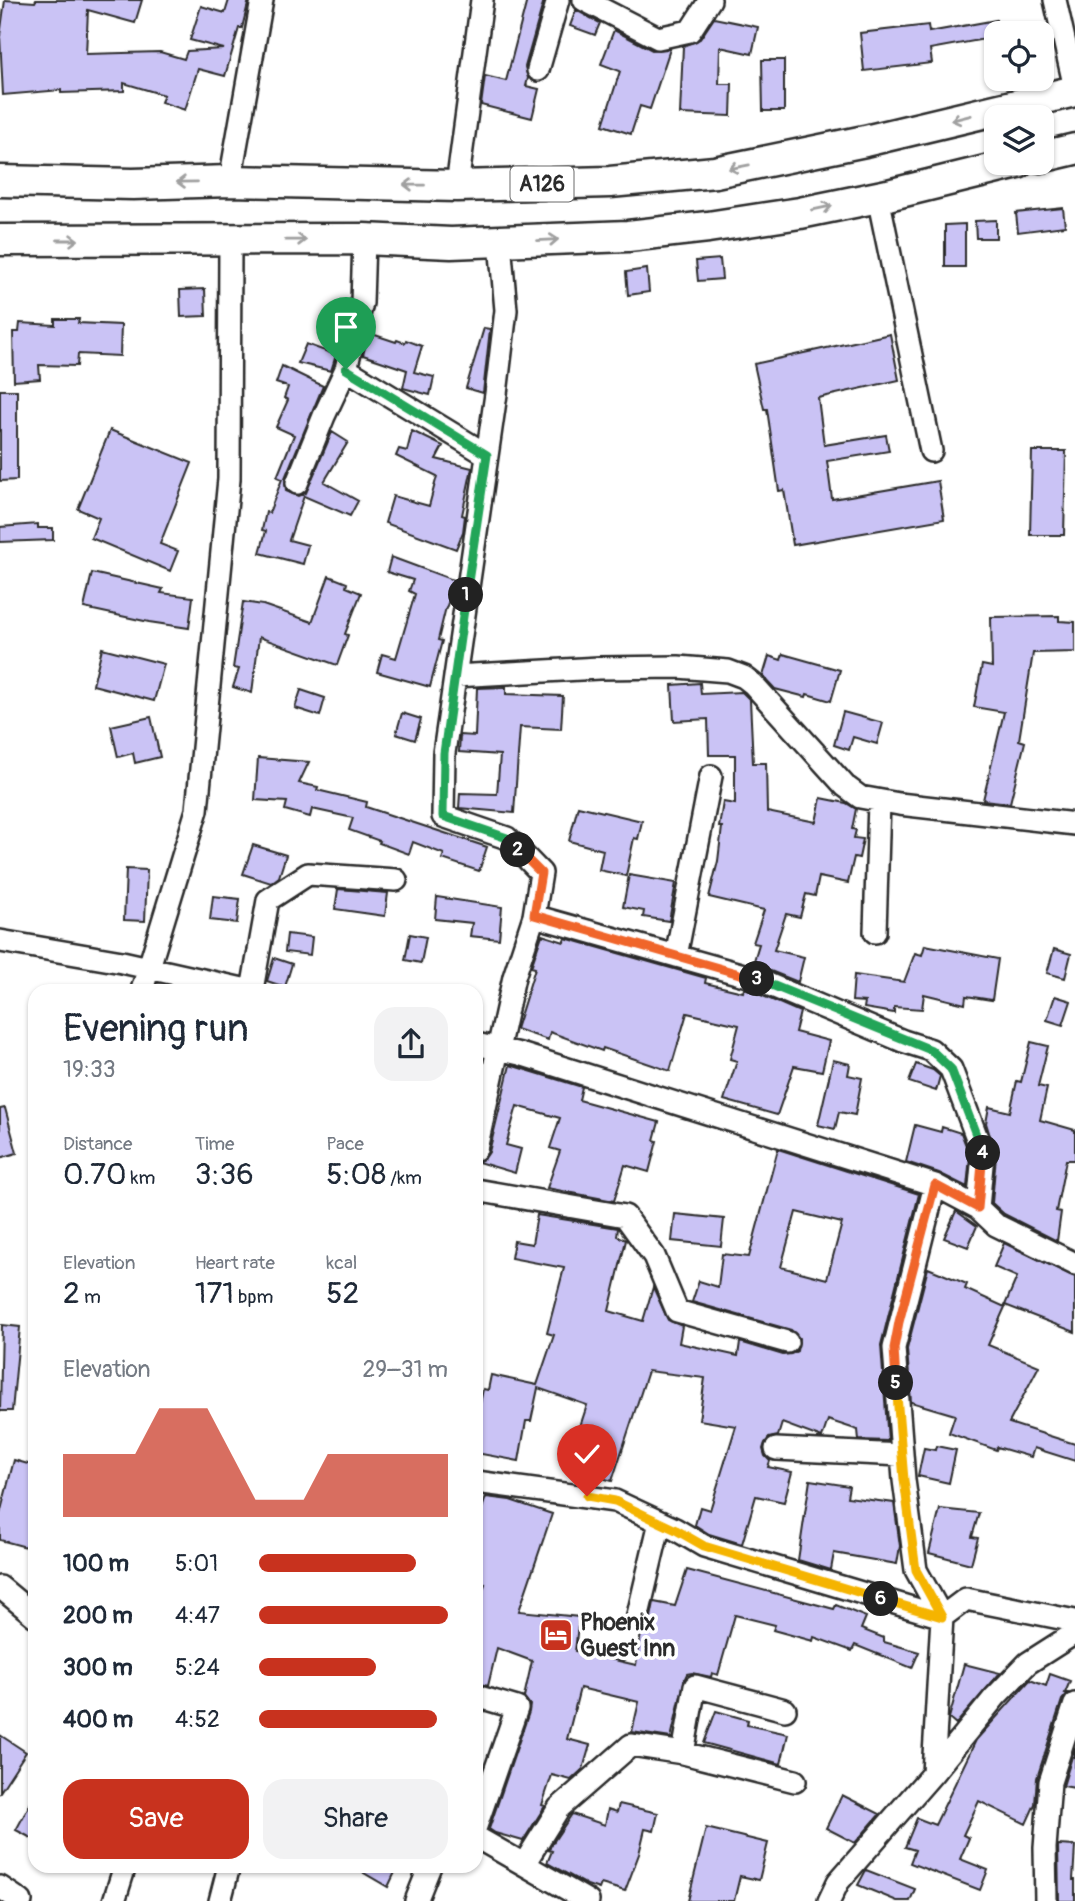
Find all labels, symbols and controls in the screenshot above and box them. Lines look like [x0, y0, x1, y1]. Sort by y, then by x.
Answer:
map controls [984, 21, 1054, 175]
button: locate [984, 21, 1054, 91]
button: layers [984, 105, 1054, 175]
one-way arrow [950, 112, 973, 125]
one-way arrow [728, 161, 751, 174]
road number: A126 [510, 166, 574, 202]
one-way arrow [176, 176, 199, 189]
one-way arrow [403, 179, 426, 192]
one-way arrow [810, 201, 833, 215]
one-way arrow [56, 233, 79, 247]
one-way arrow [284, 233, 307, 247]
one-way arrow [536, 233, 559, 246]
pin [316, 297, 376, 369]
icon: arrive [327, 308, 365, 346]
pin: 1 [448, 578, 484, 612]
text: 1 [462, 582, 469, 606]
pin: 2 [500, 832, 536, 868]
text: 2 [512, 837, 523, 861]
pin: 3 [740, 962, 774, 996]
text: 3 [751, 966, 762, 990]
text: Evening run [63, 1005, 249, 1053]
button: share [374, 1007, 448, 1081]
text: 19:33 [63, 1055, 116, 1084]
text: Distance [63, 1132, 132, 1156]
text: Time [195, 1132, 234, 1156]
text: Pace [326, 1132, 364, 1156]
pin: 4 [965, 1136, 1000, 1170]
text: 4 [977, 1140, 988, 1164]
text: 0.70 [63, 1156, 126, 1193]
text: 3:36 [195, 1156, 254, 1193]
text: 5:08 [326, 1156, 386, 1193]
text: km [126, 1166, 155, 1190]
text: /km [386, 1166, 422, 1190]
text: Elevation [63, 1251, 135, 1275]
text: Heart rate [195, 1251, 275, 1275]
text: kcal [326, 1251, 357, 1275]
text: 2 [63, 1275, 80, 1312]
text: 171 [195, 1275, 234, 1312]
text: 52 [326, 1275, 359, 1312]
text: m [80, 1285, 101, 1309]
text: bpm [234, 1285, 273, 1309]
text: Elevation [63, 1355, 151, 1384]
text: 29–31 m [363, 1355, 448, 1384]
pin: 5 [878, 1366, 914, 1400]
text: 5 [890, 1370, 901, 1394]
pin [557, 1424, 617, 1496]
icon: check [568, 1435, 606, 1473]
text: 100 m [63, 1549, 129, 1578]
text: 5:01 [175, 1549, 218, 1578]
pin: 6 [864, 1582, 898, 1616]
text: 6 [875, 1586, 886, 1610]
text: 200 m [63, 1601, 133, 1630]
text: 4:47 [175, 1601, 220, 1630]
place label: Phoenix Guest Inn [580, 1608, 675, 1663]
hotel icon: Phoenix Guest Inn [537, 1616, 575, 1654]
text: 300 m [63, 1653, 133, 1682]
text: 5:24 [175, 1653, 220, 1682]
text: 400 m [63, 1705, 133, 1734]
text: 4:52 [175, 1705, 220, 1734]
button: Save [63, 1779, 249, 1859]
button: Share [263, 1779, 448, 1859]

